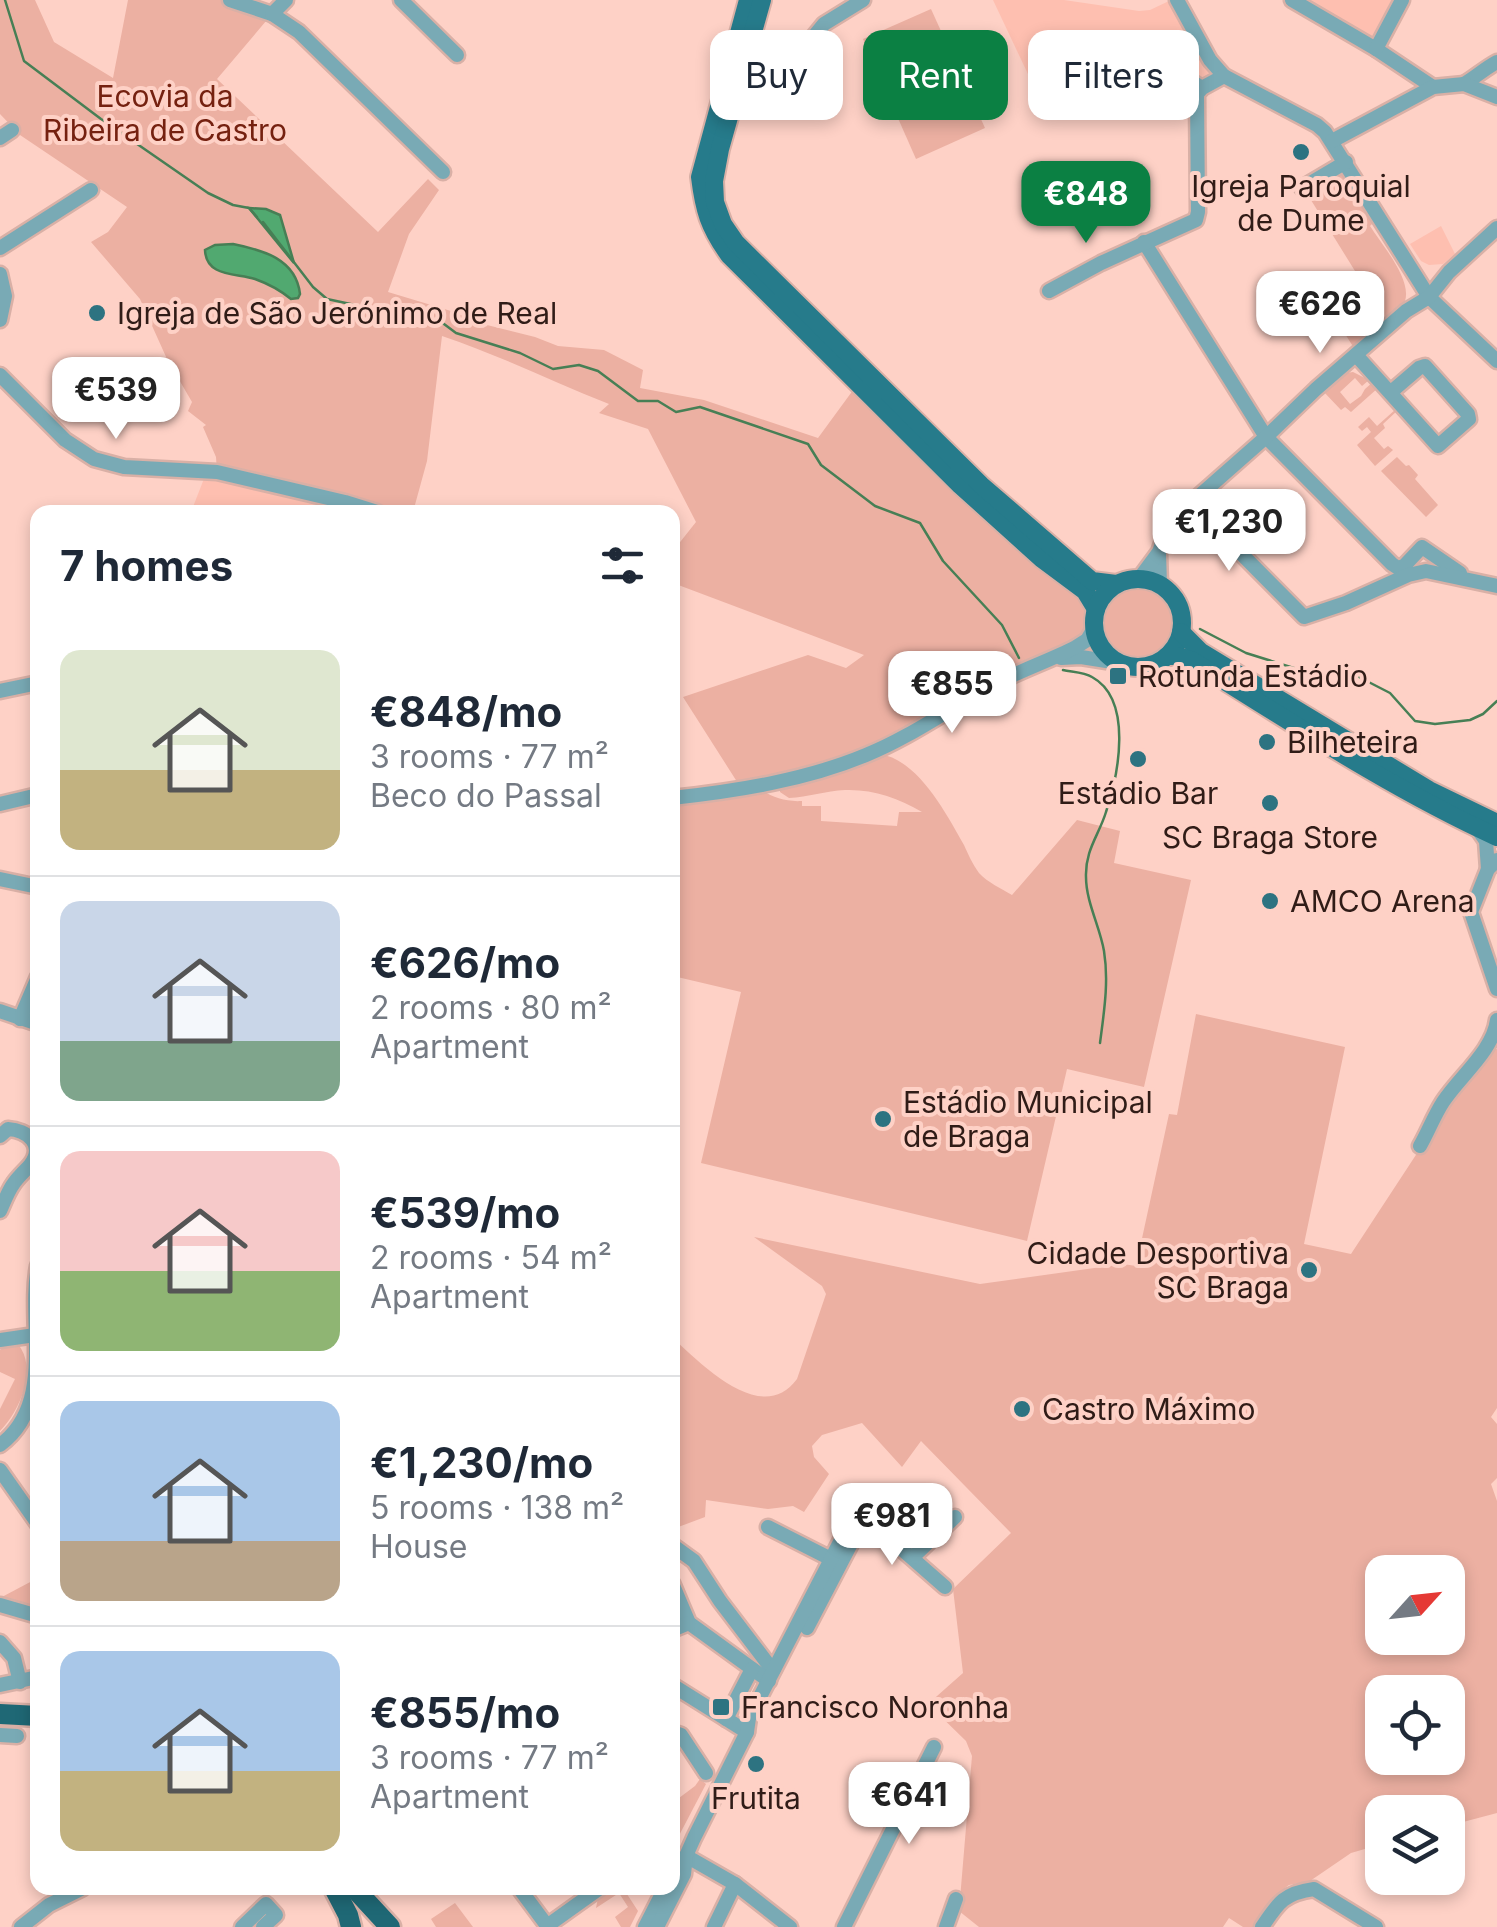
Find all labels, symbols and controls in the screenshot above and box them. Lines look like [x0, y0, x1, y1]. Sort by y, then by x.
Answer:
chip: Buy [710, 30, 843, 120]
chip: Rent [863, 30, 1008, 120]
chip: Filters [1028, 30, 1199, 120]
park label: Ecovia da Ribeira de Castro [43, 78, 287, 148]
marker: Igreja Paroquial de Dume [1290, 141, 1312, 163]
pin: €848 [1027, 161, 1145, 246]
place label: Igreja Paroquial de Dume [1191, 168, 1411, 238]
text: €848 [1043, 174, 1129, 213]
pin: €626 [1261, 271, 1379, 356]
text: €626 [1278, 284, 1362, 323]
place label: Igreja de São Jerónimo de Real [117, 295, 557, 331]
marker: Igreja de São Jerónimo de Real [86, 302, 108, 324]
pin: €539 [57, 357, 175, 442]
text: €539 [74, 370, 158, 409]
pin: €1,230 [1148, 489, 1310, 574]
text: €1,230 [1175, 502, 1283, 541]
icon: filters [595, 538, 650, 593]
text: 7 homes [60, 540, 233, 591]
pin: €855 [893, 651, 1011, 736]
place label: Rotunda Estádio [1138, 658, 1368, 694]
text: €855 [910, 664, 994, 703]
marker: Rotunda Estádio [1107, 665, 1129, 687]
text: €848/mo [370, 686, 562, 737]
icon: home [140, 690, 260, 810]
place label: Bilheteira [1287, 724, 1419, 760]
marker: Bilheteira [1256, 731, 1278, 753]
text: 3 rooms · 77 m² [370, 737, 609, 776]
marker: Estádio Bar [1127, 748, 1149, 770]
place label: Estádio Bar [1058, 775, 1218, 811]
text: Beco do Passal [370, 776, 602, 815]
marker: SC Braga Store [1259, 792, 1281, 814]
place label: SC Braga Store [1162, 819, 1378, 855]
place label: AMCO Arena [1290, 883, 1475, 919]
marker: AMCO Arena [1259, 890, 1281, 912]
text: €626/mo [370, 937, 560, 988]
icon: home [140, 941, 260, 1061]
text: 2 rooms · 80 m² [370, 988, 612, 1027]
text: Apartment [370, 1027, 529, 1066]
place label: Estádio Municipal de Braga [903, 1084, 1153, 1154]
marker: Estádio Municipal de Braga [872, 1108, 894, 1130]
text: €539/mo [370, 1187, 560, 1238]
icon: home [140, 1191, 260, 1311]
place label: Cidade Desportiva SC Braga [1027, 1235, 1289, 1305]
text: 2 rooms · 54 m² [370, 1238, 612, 1277]
marker: Cidade Desportiva SC Braga [1298, 1259, 1320, 1281]
text: Apartment [370, 1277, 529, 1316]
place label: Castro Máximo [1042, 1391, 1256, 1427]
marker: Castro Máximo [1011, 1398, 1033, 1420]
text: €1,230/mo [370, 1437, 593, 1488]
icon: home [140, 1441, 260, 1561]
pin: €981 [833, 1483, 951, 1568]
text: 5 rooms · 138 m² [370, 1488, 624, 1527]
text: €981 [853, 1496, 931, 1535]
text: House [370, 1527, 467, 1566]
north arrow [1365, 1555, 1465, 1655]
map controls [1365, 1555, 1465, 1895]
button: locate [1365, 1675, 1465, 1775]
text: €855/mo [370, 1687, 560, 1738]
place label: Francisco Noronha [741, 1689, 1009, 1725]
icon: home [140, 1691, 260, 1811]
marker: Francisco Noronha [710, 1696, 732, 1718]
text: 3 rooms · 77 m² [370, 1738, 609, 1777]
marker: Frutita [745, 1753, 767, 1775]
pin: €641 [850, 1762, 968, 1847]
text: €641 [871, 1775, 947, 1814]
text: Apartment [370, 1777, 529, 1816]
place label: Frutita [711, 1780, 801, 1816]
button: layers [1365, 1795, 1465, 1895]

